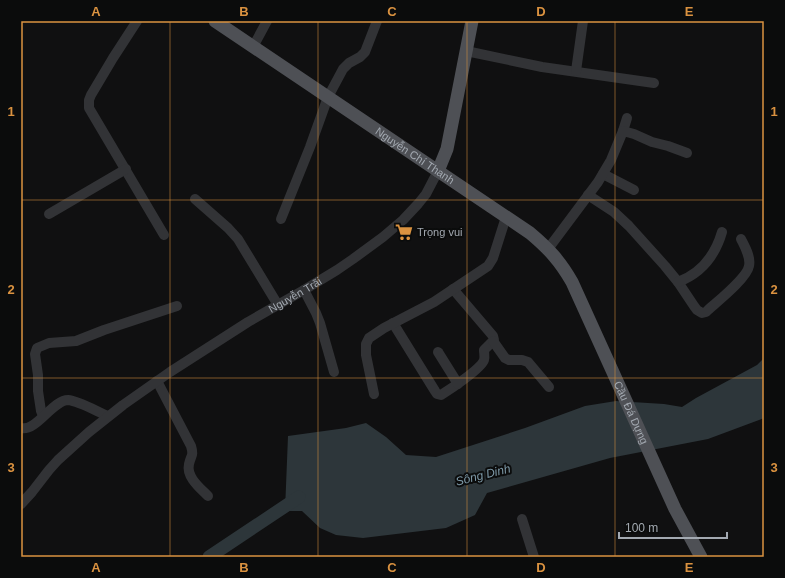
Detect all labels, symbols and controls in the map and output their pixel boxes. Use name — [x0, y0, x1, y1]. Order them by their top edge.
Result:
text: A — [91, 4, 101, 19]
text: B — [239, 4, 249, 19]
text: C — [387, 4, 397, 19]
text: D — [536, 4, 546, 19]
text: E — [685, 4, 694, 19]
text: 1 — [7, 104, 15, 119]
text: 1 — [770, 104, 778, 119]
street label: Nguyễn Chí Thanh — [373, 125, 457, 186]
supermarket icon: Trọng vui — [394, 222, 414, 242]
place label: Trọng vui — [417, 226, 462, 238]
street label: Nguyễn Trãi — [266, 275, 324, 315]
text: 2 — [7, 282, 15, 297]
text: 2 — [770, 282, 778, 297]
street label: Cầu Đá Dựng — [612, 379, 651, 446]
text: 3 — [7, 460, 15, 475]
text: 3 — [770, 460, 778, 475]
water label: Sông Dinh — [454, 461, 512, 489]
scale bar — [619, 514, 727, 540]
text: 100 m — [625, 521, 658, 535]
text: A — [91, 560, 101, 575]
text: B — [239, 560, 249, 575]
text: C — [387, 560, 397, 575]
text: D — [536, 560, 546, 575]
text: E — [685, 560, 694, 575]

